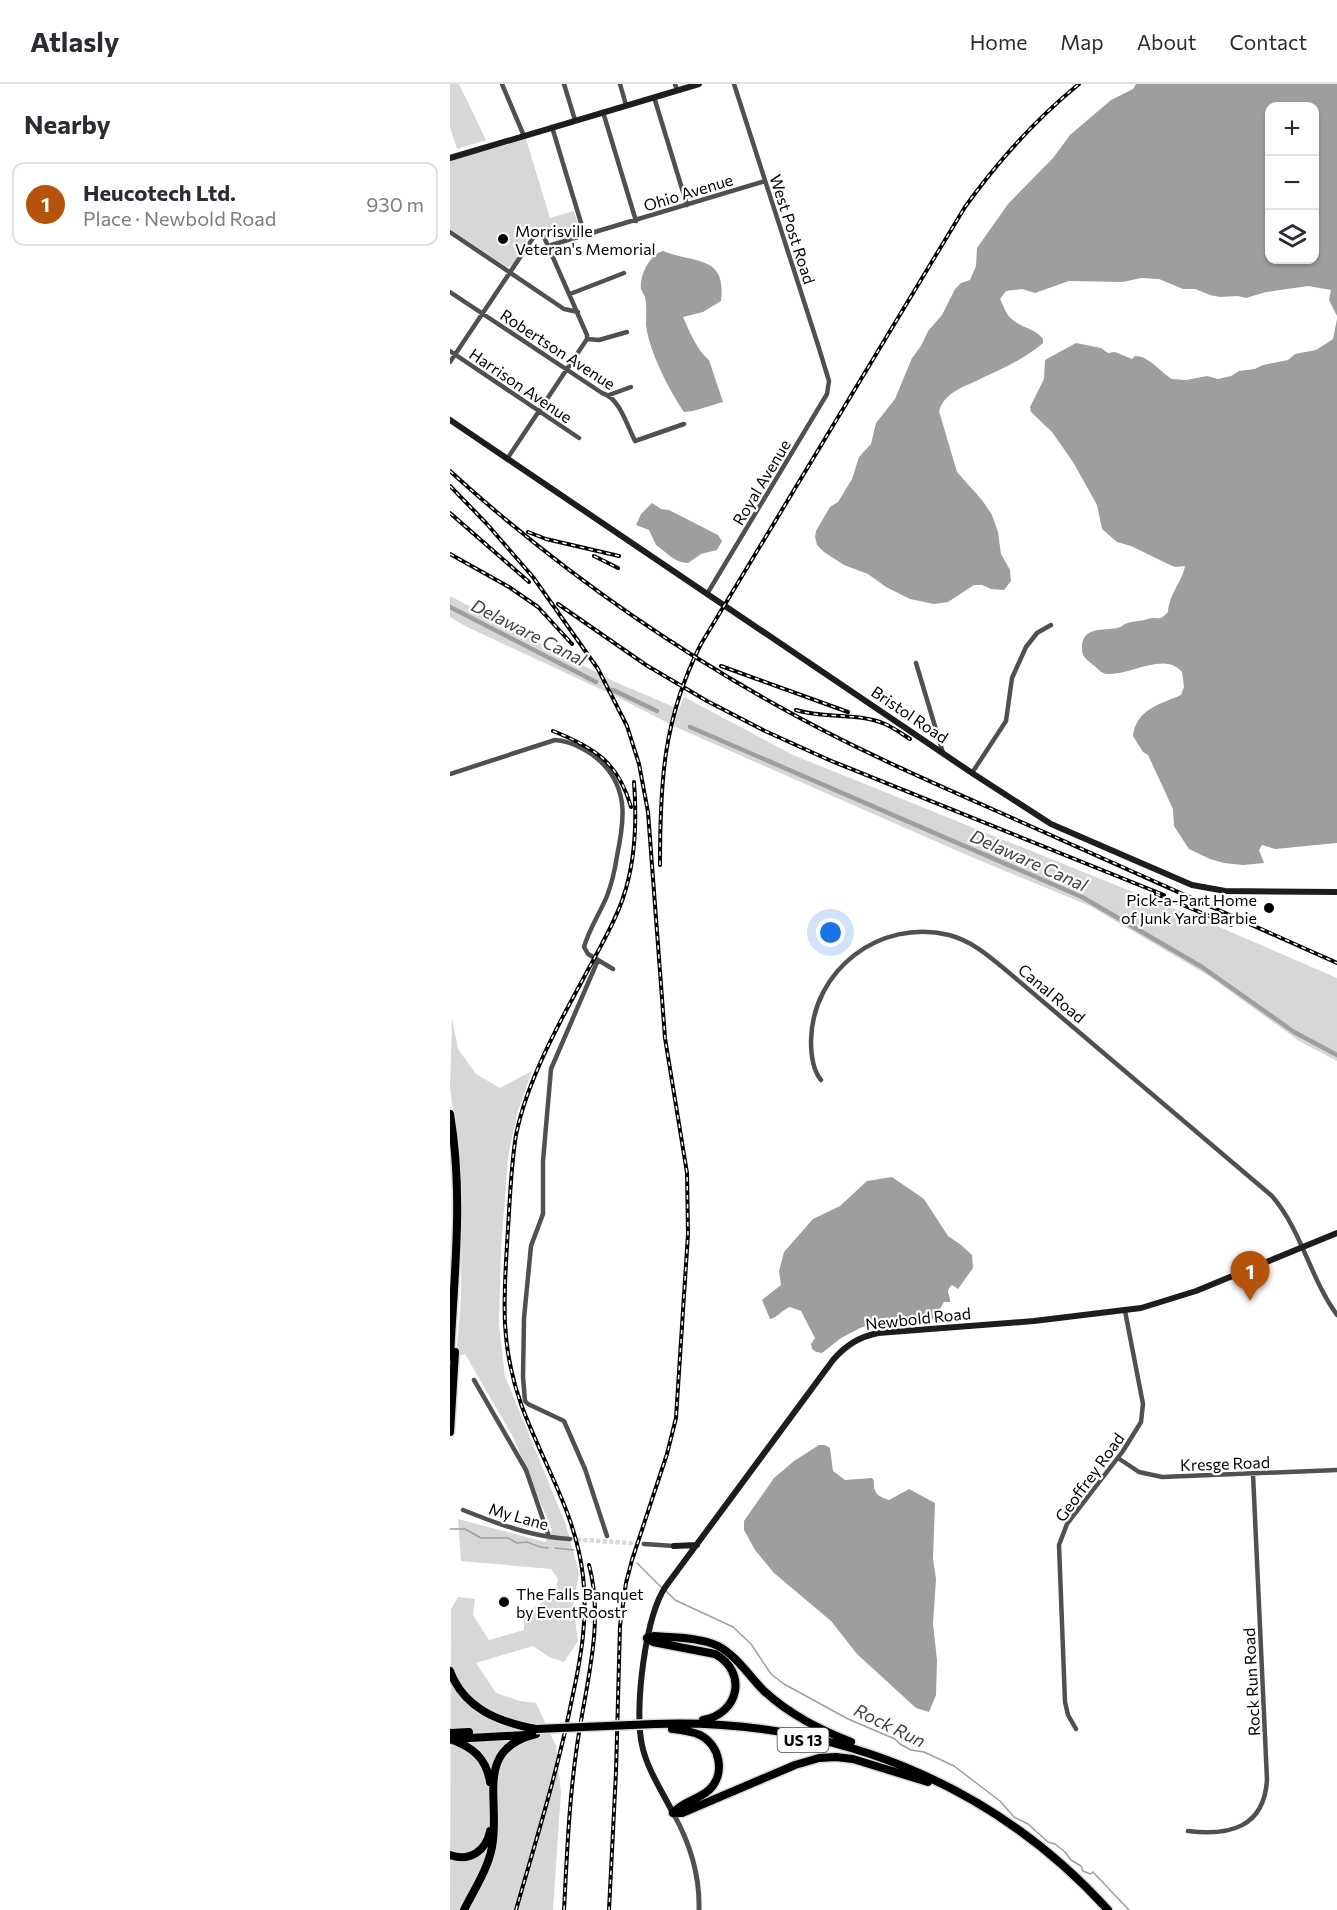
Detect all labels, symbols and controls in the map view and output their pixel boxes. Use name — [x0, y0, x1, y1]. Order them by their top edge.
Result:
text: Atlasly — [30, 24, 119, 58]
text: Home — [970, 29, 1027, 54]
text: Map — [1060, 29, 1104, 54]
text: About — [1137, 29, 1196, 54]
text: Contact — [1229, 29, 1307, 54]
map controls — [1265, 102, 1319, 264]
button: + — [1265, 102, 1319, 156]
text: Nearby — [24, 108, 111, 139]
button: − — [1265, 156, 1319, 210]
street label: Ohio Avenue — [641, 169, 735, 215]
street label: West Post Road — [766, 172, 820, 286]
text: Heucotech Ltd. — [83, 179, 236, 206]
text: 1 — [41, 192, 50, 216]
text: 930 m — [366, 192, 424, 216]
text: Place · Newbold Road — [83, 206, 276, 230]
button: layers — [1265, 210, 1319, 264]
place label: Morrisville Veteran's Memorial — [515, 221, 656, 258]
marker: Morrisville Veteran's Memorial — [496, 232, 510, 246]
street label: Robertson Avenue — [497, 305, 619, 393]
street label: Harrison Avenue — [466, 344, 576, 426]
street label: Royal Avenue — [728, 436, 794, 528]
water label: Delaware Canal — [468, 594, 590, 671]
street label: Bristol Road — [868, 681, 952, 747]
water label: Delaware Canal — [967, 824, 1091, 896]
place label: Pick-a-Part Home of Junk Yard Barbie — [1121, 890, 1257, 927]
marker: Pick-a-Part Home of Junk Yard Barbie — [1262, 901, 1276, 915]
your location — [816, 918, 845, 947]
street label: Canal Road — [1015, 960, 1089, 1026]
pin: 1 — [1230, 1252, 1270, 1301]
street label: Newbold Road — [864, 1303, 972, 1333]
street label: Geoffrey Road — [1050, 1429, 1128, 1525]
street label: Kresge Road — [1180, 1452, 1270, 1474]
street label: My Lane — [487, 1498, 551, 1534]
place label: The Falls Banquet by EventRoostr — [516, 1584, 644, 1621]
marker: The Falls Banquet by EventRoostr — [497, 1595, 511, 1609]
street label: Rock Run Road — [1239, 1627, 1263, 1737]
water label: Rock Run — [851, 1698, 929, 1752]
road number: US 13 — [778, 1728, 828, 1752]

